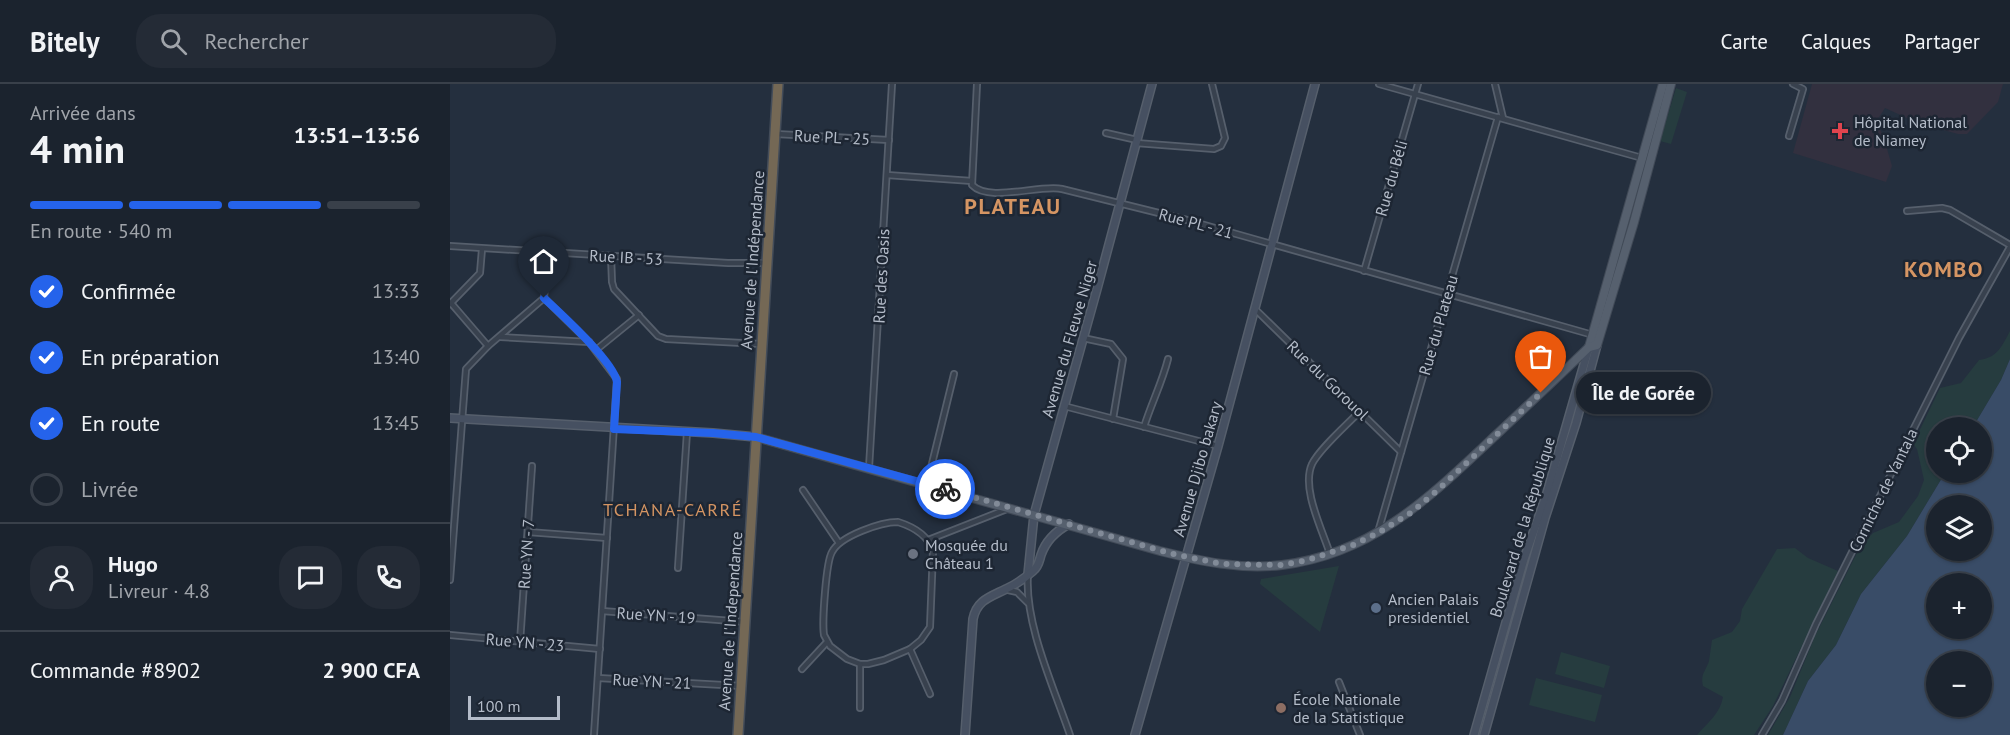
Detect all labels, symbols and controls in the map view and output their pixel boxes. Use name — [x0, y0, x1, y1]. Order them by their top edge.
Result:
search box — [136, 14, 556, 68]
text: Bitely — [30, 23, 100, 60]
icon: search — [157, 25, 190, 58]
text: Rechercher — [205, 27, 309, 55]
text: Carte — [1721, 28, 1768, 55]
text: Calques — [1801, 28, 1871, 55]
text: Partager — [1904, 28, 1980, 55]
text: Arrivée dans — [30, 100, 136, 126]
place label: Hôpital National de Niamey — [1854, 112, 1967, 150]
text: 13:51–13:56 — [294, 121, 420, 149]
marker: Hôpital National de Niamey — [1831, 122, 1849, 140]
text: 4 min — [30, 123, 125, 174]
street label: Rue PL - 25 — [793, 125, 871, 149]
street label: Rue du Béli — [1371, 138, 1411, 218]
street label: Avenue de l'Indépendance — [736, 170, 768, 350]
district label: PLATEAU — [964, 192, 1062, 220]
street label: Rue PL - 21 — [1157, 203, 1235, 243]
text: En route · 540 m — [30, 218, 172, 244]
street label: Rue des Oasis — [869, 228, 893, 324]
pin — [518, 236, 569, 298]
icon: home — [527, 245, 560, 278]
street label: Rue IB - 53 — [589, 245, 663, 269]
district label: KOMBO — [1904, 255, 1984, 283]
street label: Avenue du Fleuve Niger — [1037, 258, 1101, 420]
street label: Rue du Plateau — [1414, 273, 1462, 377]
icon: check — [30, 275, 63, 308]
text: Confirmée — [81, 277, 176, 305]
text: 13:33 — [372, 278, 420, 304]
pin — [1515, 331, 1566, 393]
street label: Rue du Gorouol — [1283, 336, 1373, 424]
icon: bag — [1524, 340, 1557, 373]
icon: check — [30, 341, 63, 374]
text: En préparation — [81, 343, 220, 371]
text: 13:40 — [372, 344, 420, 370]
callout: Île de Gorée — [1577, 372, 1712, 414]
text: Île de Gorée — [1592, 380, 1695, 406]
street label: Avenue Djibo bakary — [1168, 399, 1226, 539]
icon: check — [30, 407, 63, 440]
text: En route — [81, 409, 160, 437]
text: 13:45 — [372, 410, 420, 436]
map controls — [1926, 417, 1992, 717]
button: locate — [1926, 417, 1992, 483]
street label: Corniche de Yantala — [1844, 425, 1922, 555]
street label: Boulevard de la République — [1485, 434, 1559, 620]
courier — [915, 459, 975, 519]
icon: bike — [929, 473, 962, 506]
text: Livrée — [81, 475, 138, 503]
button: layers — [1926, 495, 1992, 561]
district label: TCHANA-CARRÉ — [603, 498, 743, 521]
street label: Rue YN - 7 — [514, 518, 538, 590]
street label: Avenue de l'Independance — [714, 531, 746, 711]
place label: Mosquée du Château 1 — [925, 535, 1008, 573]
button: person — [30, 546, 93, 609]
button: chat — [279, 546, 342, 609]
button: phone — [357, 546, 420, 609]
marker: Mosquée du Château 1 — [906, 547, 920, 561]
text: Hugo — [108, 550, 158, 578]
button: + — [1926, 573, 1992, 639]
text: Livreur · 4.8 — [108, 578, 210, 604]
place label: Ancien Palais presidentiel — [1388, 589, 1479, 627]
marker: Ancien Palais presidentiel — [1369, 601, 1383, 615]
street label: Rue YN - 19 — [616, 602, 696, 628]
street label: Rue YN - 23 — [485, 629, 565, 655]
button: − — [1926, 651, 1992, 717]
text: Commande #8902 — [30, 656, 201, 684]
text: 2 900 CFA — [322, 656, 420, 684]
street label: Rue YN - 21 — [612, 669, 692, 693]
place label: École Nationale de la Statistique — [1293, 689, 1404, 727]
scale bar — [468, 693, 560, 720]
text: 100 m — [477, 696, 520, 716]
marker: École Nationale de la Statistique — [1274, 701, 1288, 715]

